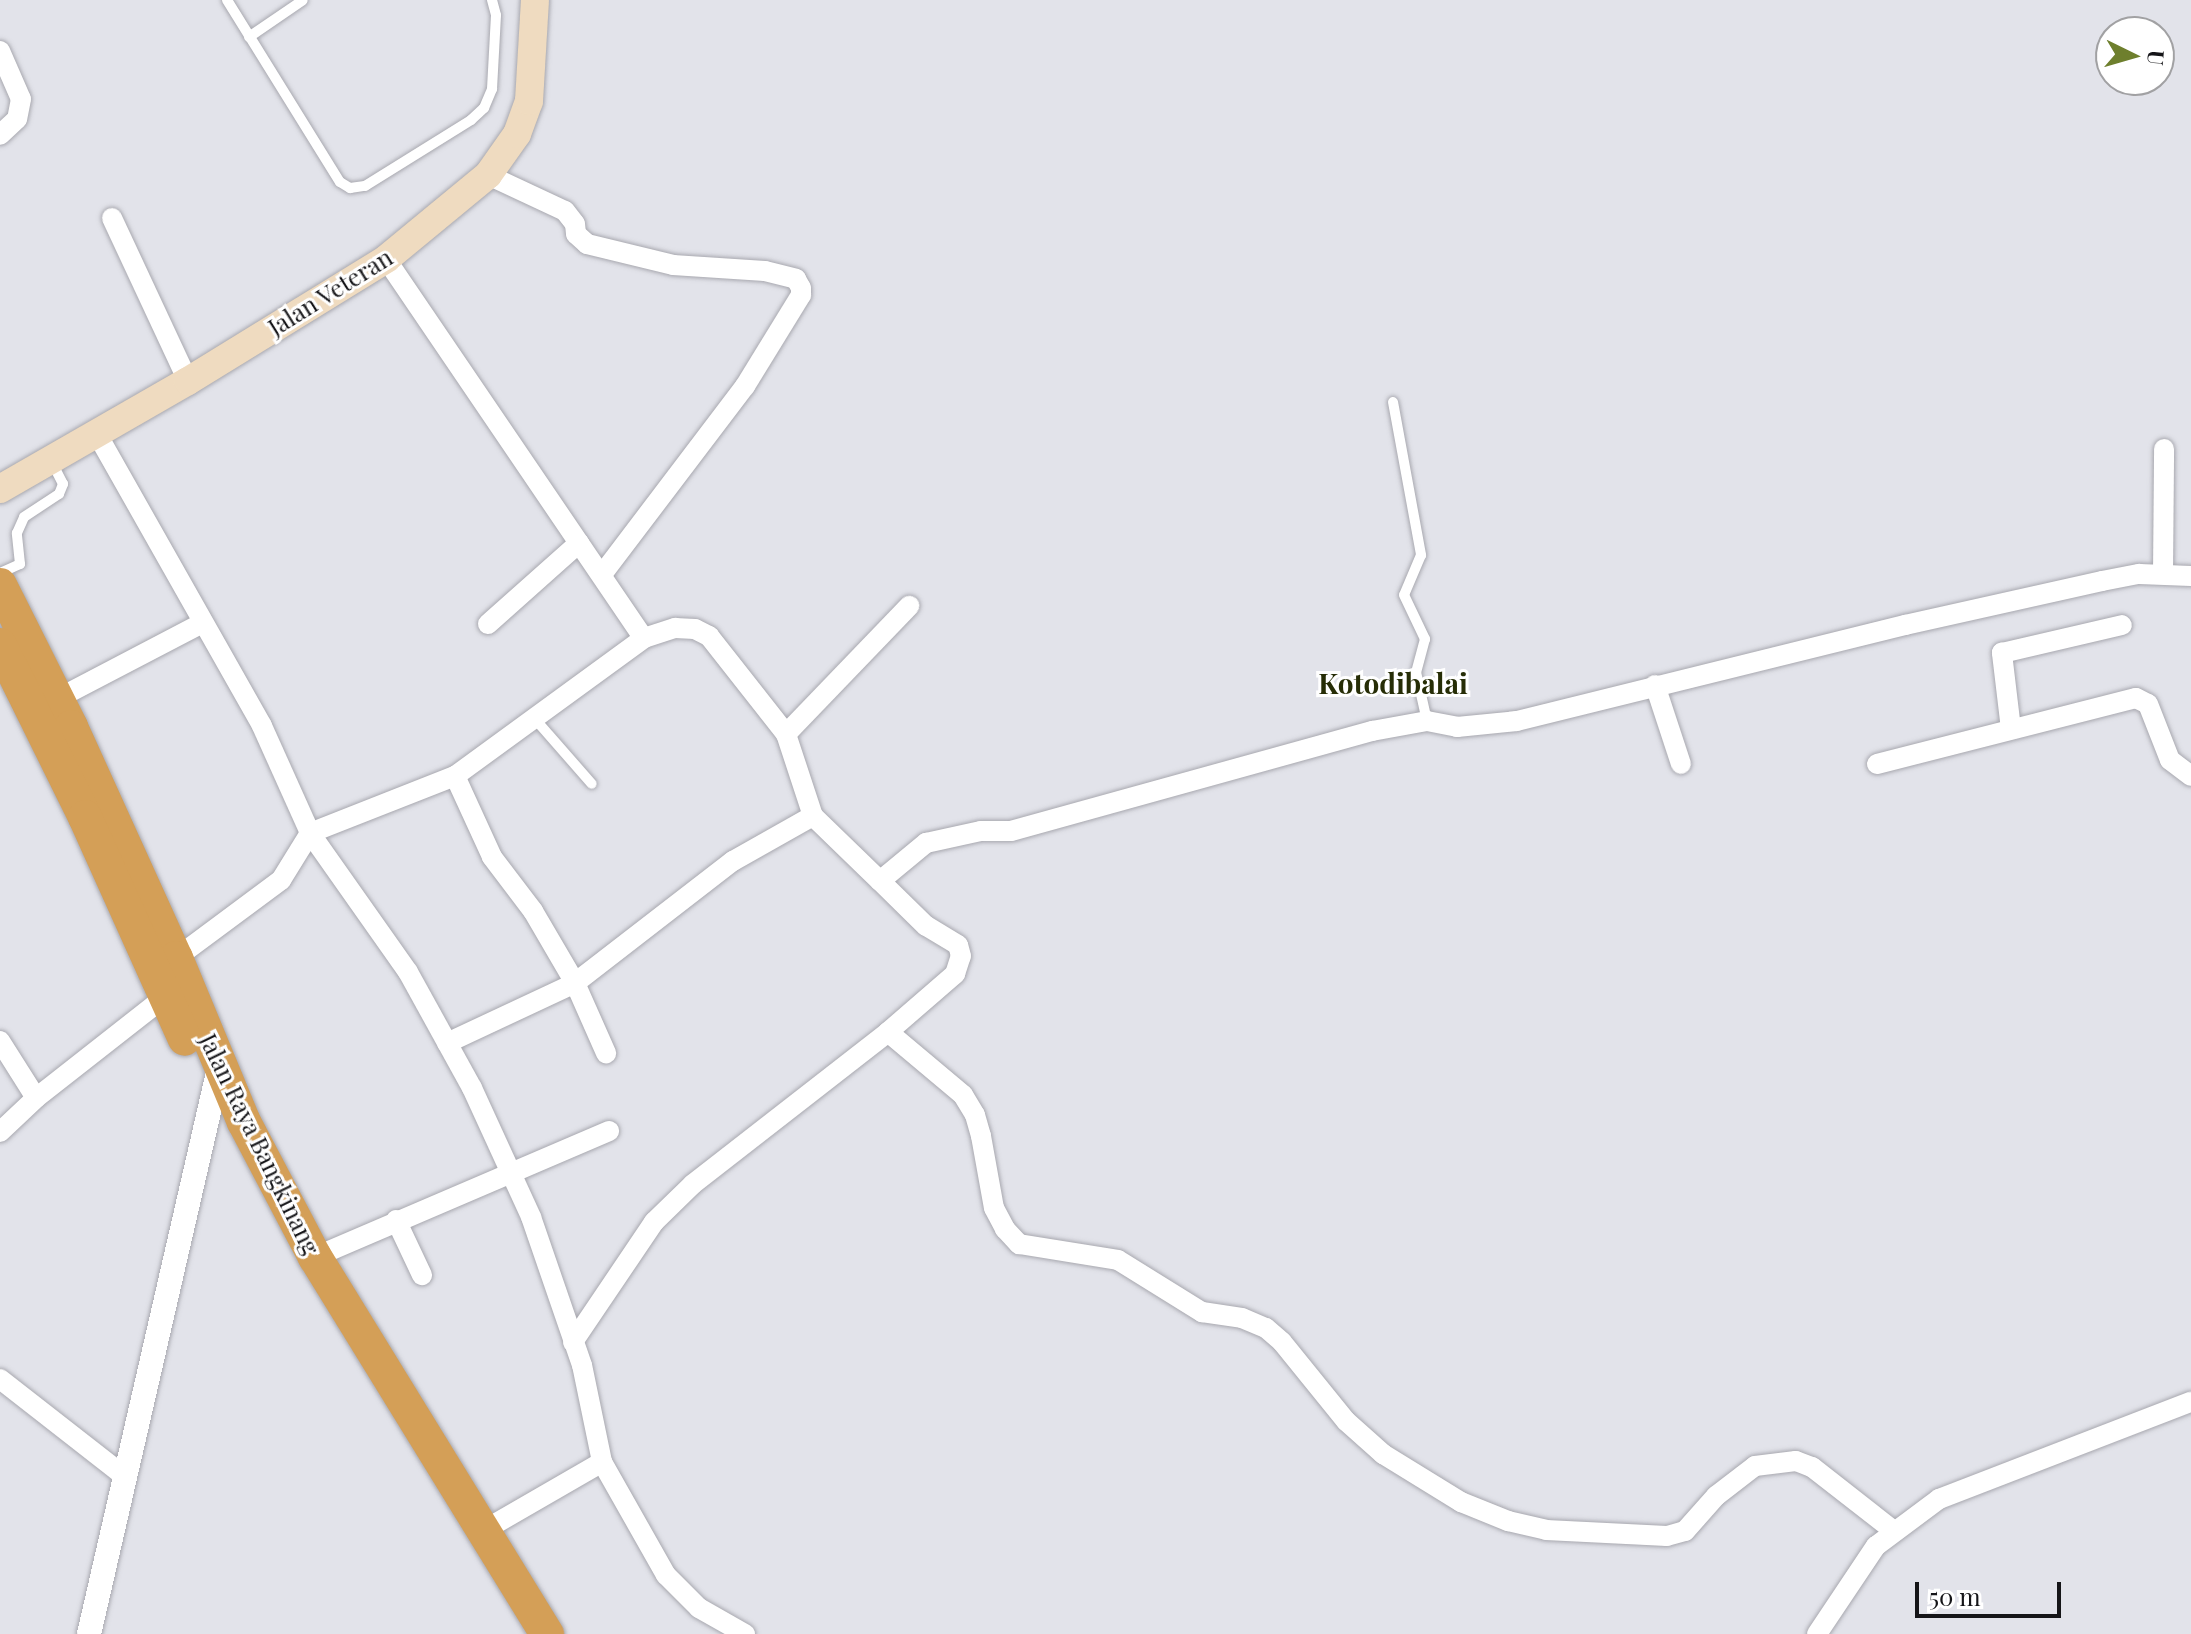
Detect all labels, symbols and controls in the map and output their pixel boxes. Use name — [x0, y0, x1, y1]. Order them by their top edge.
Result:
north arrow — [2095, 16, 2175, 96]
text: U — [2141, 49, 2173, 67]
street label: Jalan Veteran — [262, 242, 398, 342]
district label: Kotodibalai — [1318, 666, 1468, 700]
street label: Jalan Raya Bangkinang — [194, 1029, 326, 1259]
scale bar — [1919, 1566, 2065, 1616]
text: 50 m — [1929, 1580, 1981, 1612]

